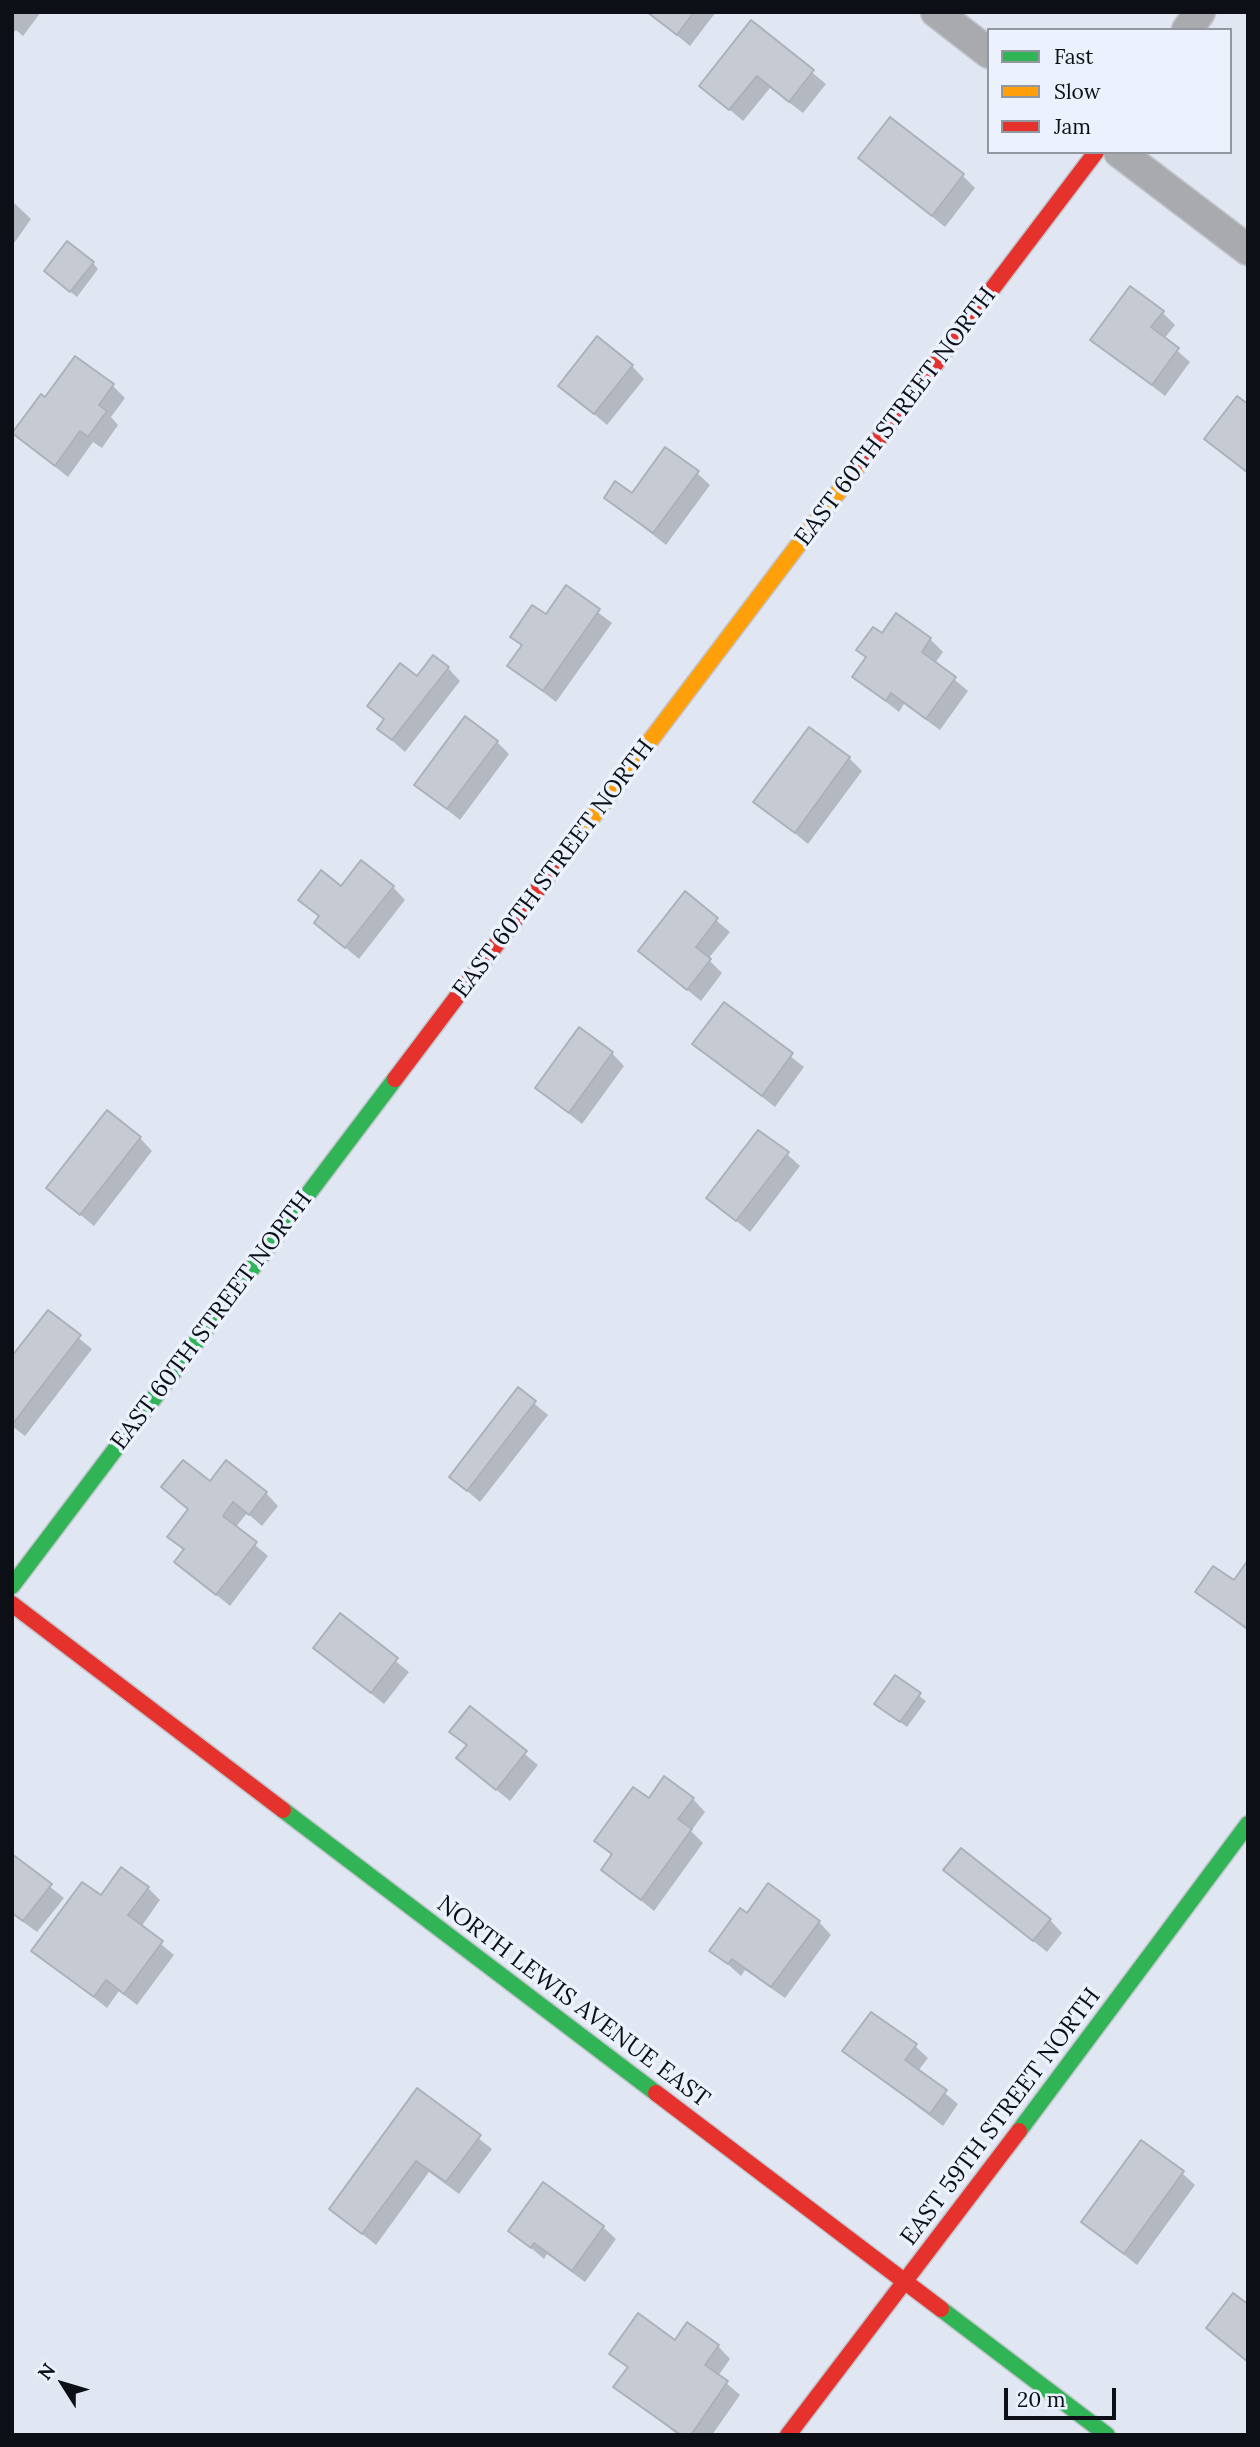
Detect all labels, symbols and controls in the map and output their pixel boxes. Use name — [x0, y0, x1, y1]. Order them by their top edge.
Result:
legend — [987, 28, 1232, 154]
text: Fast — [1054, 43, 1093, 70]
text: Slow — [1054, 78, 1101, 105]
text: Jam — [1054, 113, 1091, 140]
street label: EAST 60TH STREET NORTH — [789, 282, 1003, 552]
street label: EAST 60TH STREET NORTH — [447, 734, 661, 1004]
street label: EAST 60TH STREET NORTH — [105, 1186, 319, 1456]
street label: NORTH LEWIS AVENUE EAST — [431, 1890, 715, 2114]
street label: EAST 59TH STREET NORTH — [895, 1983, 1107, 2251]
north arrow — [28, 2349, 98, 2419]
text: N — [32, 2358, 60, 2384]
scale bar — [1008, 2374, 1120, 2418]
text: 20 m — [1017, 2386, 1066, 2413]

